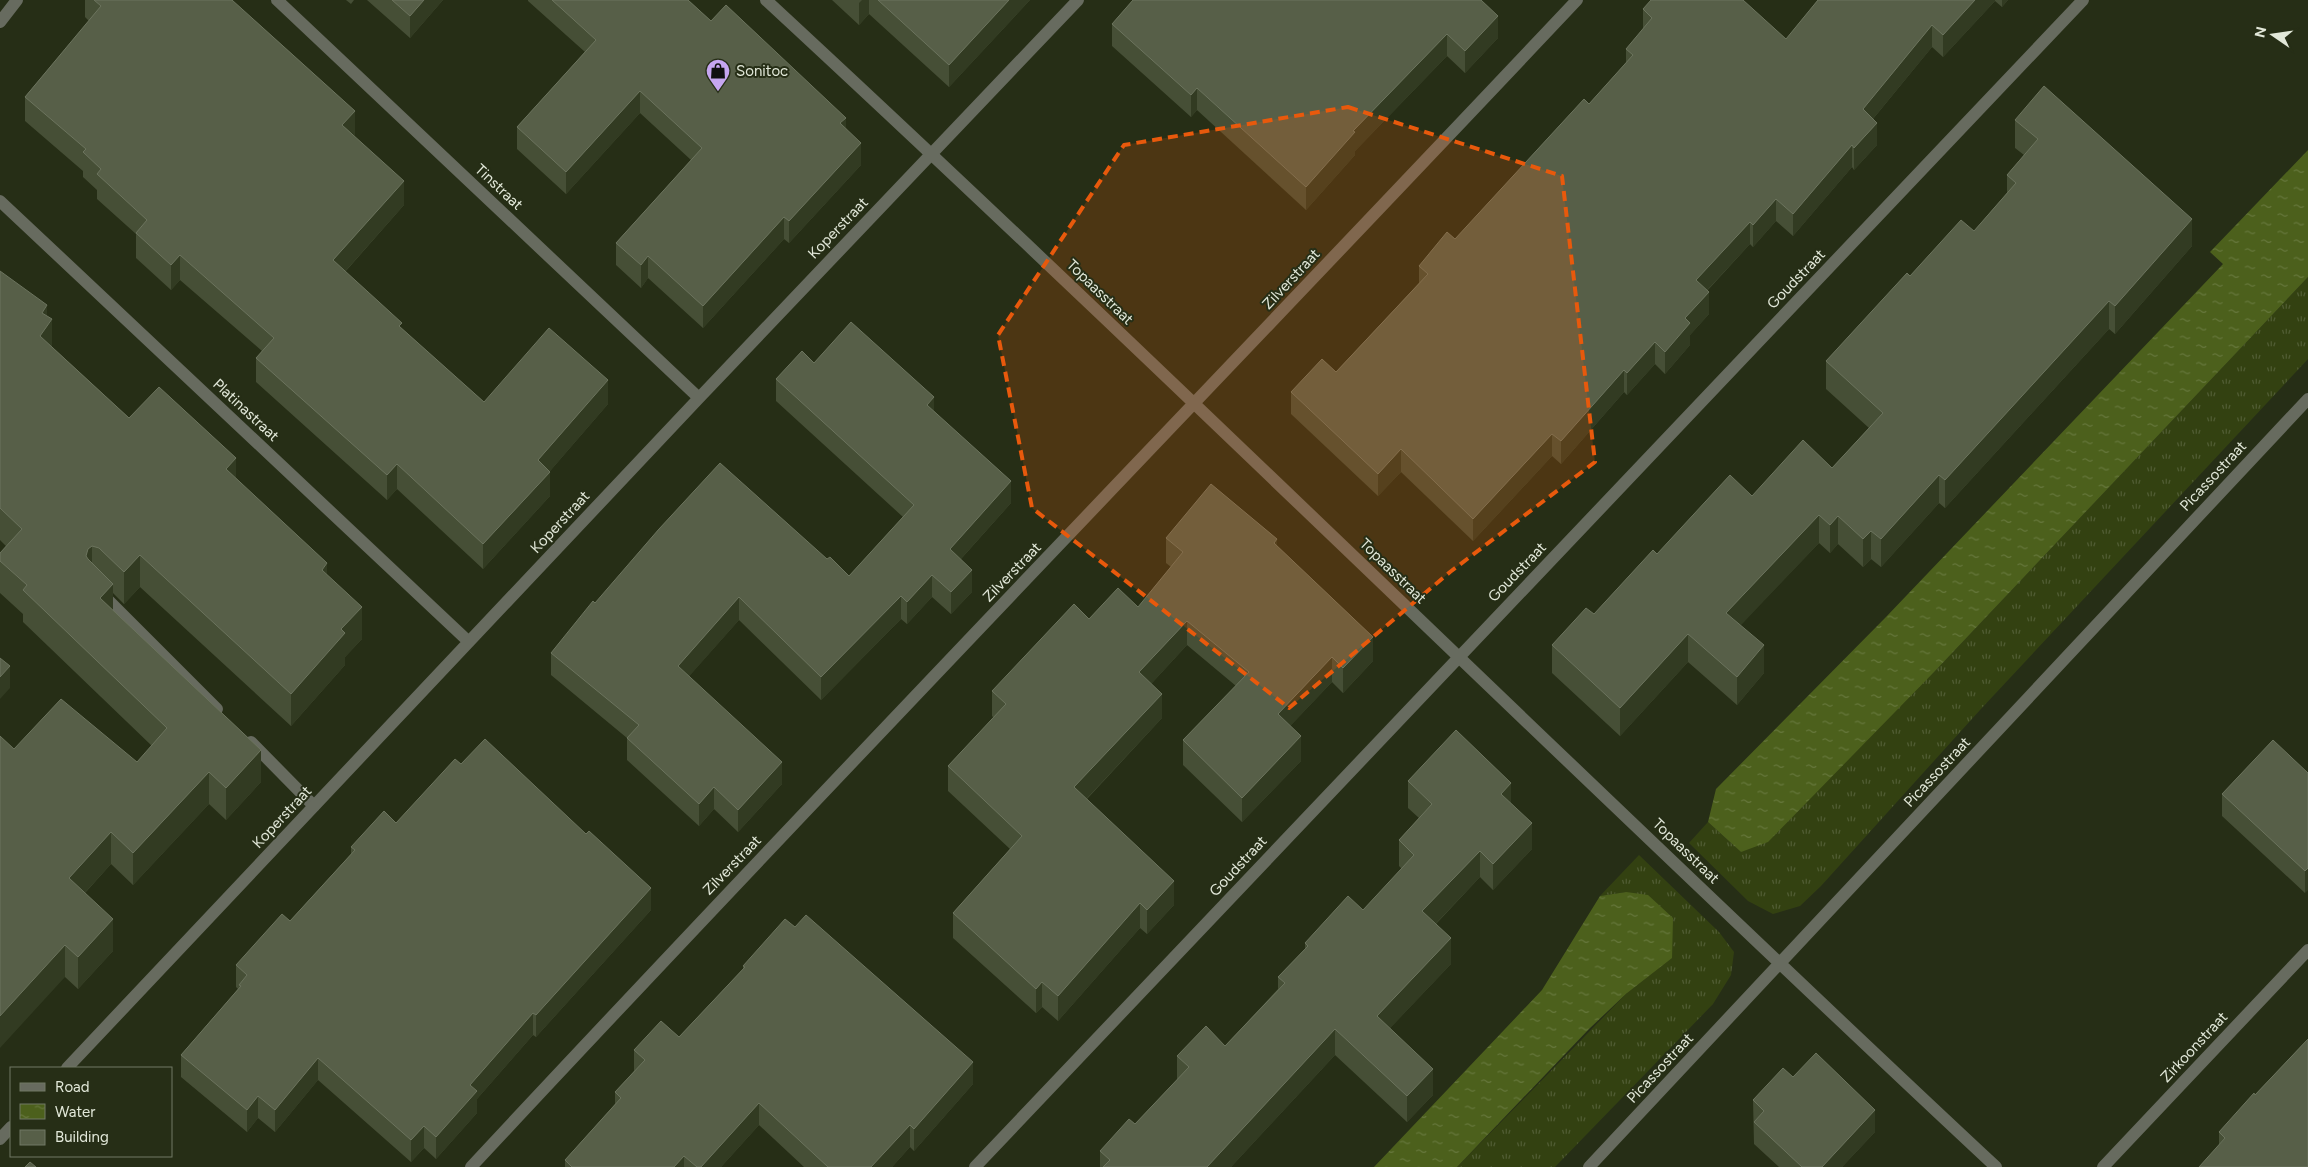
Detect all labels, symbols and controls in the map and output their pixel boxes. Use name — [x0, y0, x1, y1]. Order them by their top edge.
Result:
north arrow — [2248, 10, 2298, 60]
text: N — [2251, 25, 2270, 39]
shop icon: Sonitoc — [705, 58, 731, 92]
place label: Sonitoc — [736, 62, 788, 80]
street label: Tinstraat — [471, 160, 527, 214]
street label: Koperstraat — [804, 193, 872, 263]
street label: Zilverstraat — [1259, 245, 1324, 313]
street label: Goudstraat — [1763, 245, 1829, 313]
street label: Topaasstraat — [1063, 256, 1137, 329]
street label: Platinastraat — [209, 375, 283, 445]
street label: Picassostraat — [2176, 437, 2250, 515]
street label: Koperstraat — [527, 487, 594, 557]
street label: Topaasstraat — [1356, 535, 1430, 608]
street label: Zilverstraat — [979, 538, 1045, 606]
street label: Goudstraat — [1484, 538, 1550, 606]
street label: Picassostraat — [1900, 733, 1974, 811]
street label: Koperstraat — [249, 782, 316, 852]
street label: Topaasstraat — [1649, 815, 1723, 888]
street label: Zilverstraat — [699, 831, 765, 899]
street label: Goudstraat — [1206, 832, 1271, 900]
street label: Zirkoonstraat — [2157, 1008, 2231, 1086]
street label: Picassostraat — [1623, 1029, 1697, 1107]
legend — [10, 1067, 172, 1157]
text: Road — [55, 1078, 90, 1096]
text: Water — [55, 1103, 95, 1121]
text: Building — [55, 1128, 109, 1146]

